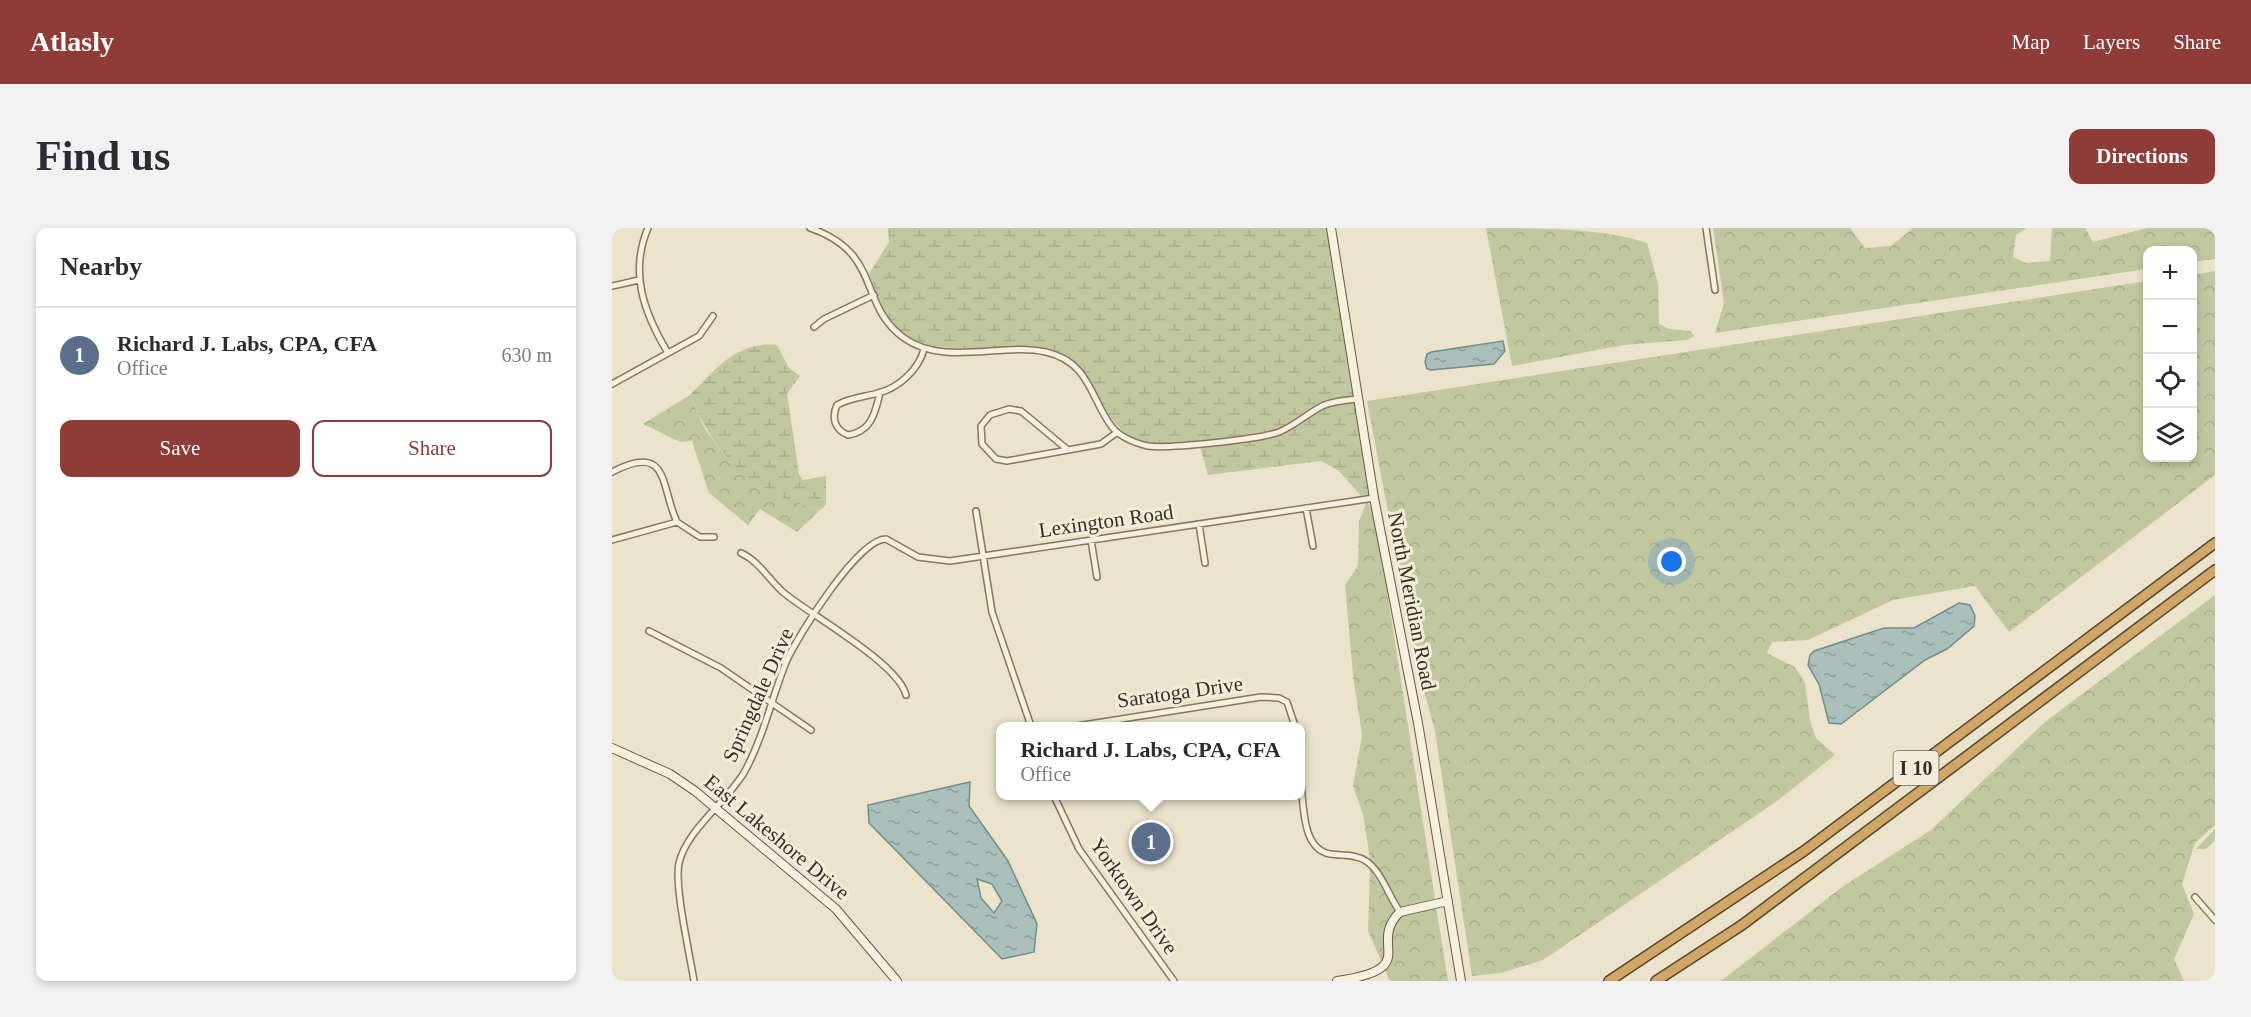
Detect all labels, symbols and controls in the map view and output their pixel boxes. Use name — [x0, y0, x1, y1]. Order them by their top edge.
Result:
text: Atlasly — [30, 26, 114, 57]
text: Map — [2012, 30, 2050, 54]
text: Layers — [2083, 30, 2140, 54]
text: Share — [2173, 30, 2221, 54]
button: Directions — [2069, 129, 2215, 184]
text: Find us — [36, 133, 170, 179]
map controls — [2143, 246, 2197, 462]
button: + — [2143, 246, 2197, 300]
text: Nearby — [60, 252, 142, 281]
button: − — [2143, 300, 2197, 354]
text: Richard J. Labs, CPA, CFA — [117, 331, 377, 356]
text: 1 — [75, 344, 85, 366]
text: 630 m — [501, 344, 552, 366]
button: locate — [2143, 354, 2197, 408]
text: Office — [117, 357, 168, 379]
button: layers — [2143, 408, 2197, 462]
button: Save — [60, 420, 300, 477]
button: Share — [312, 420, 552, 477]
street label: Lexington Road — [1037, 500, 1175, 542]
street label: North Meridian Road — [1383, 510, 1441, 693]
your location — [1657, 547, 1686, 576]
street label: Springdale Drive — [718, 624, 798, 766]
street label: Saratoga Drive — [1116, 671, 1244, 713]
popup — [996, 722, 1305, 800]
text: Richard J. Labs, CPA, CFA — [1020, 737, 1281, 762]
road number: I 10 — [1894, 751, 1938, 785]
text: Office — [1020, 763, 1071, 785]
street label: East Lakeshore Drive — [700, 769, 854, 905]
pin: 1 — [1132, 820, 1170, 864]
street label: Yorktown Drive — [1085, 833, 1183, 959]

